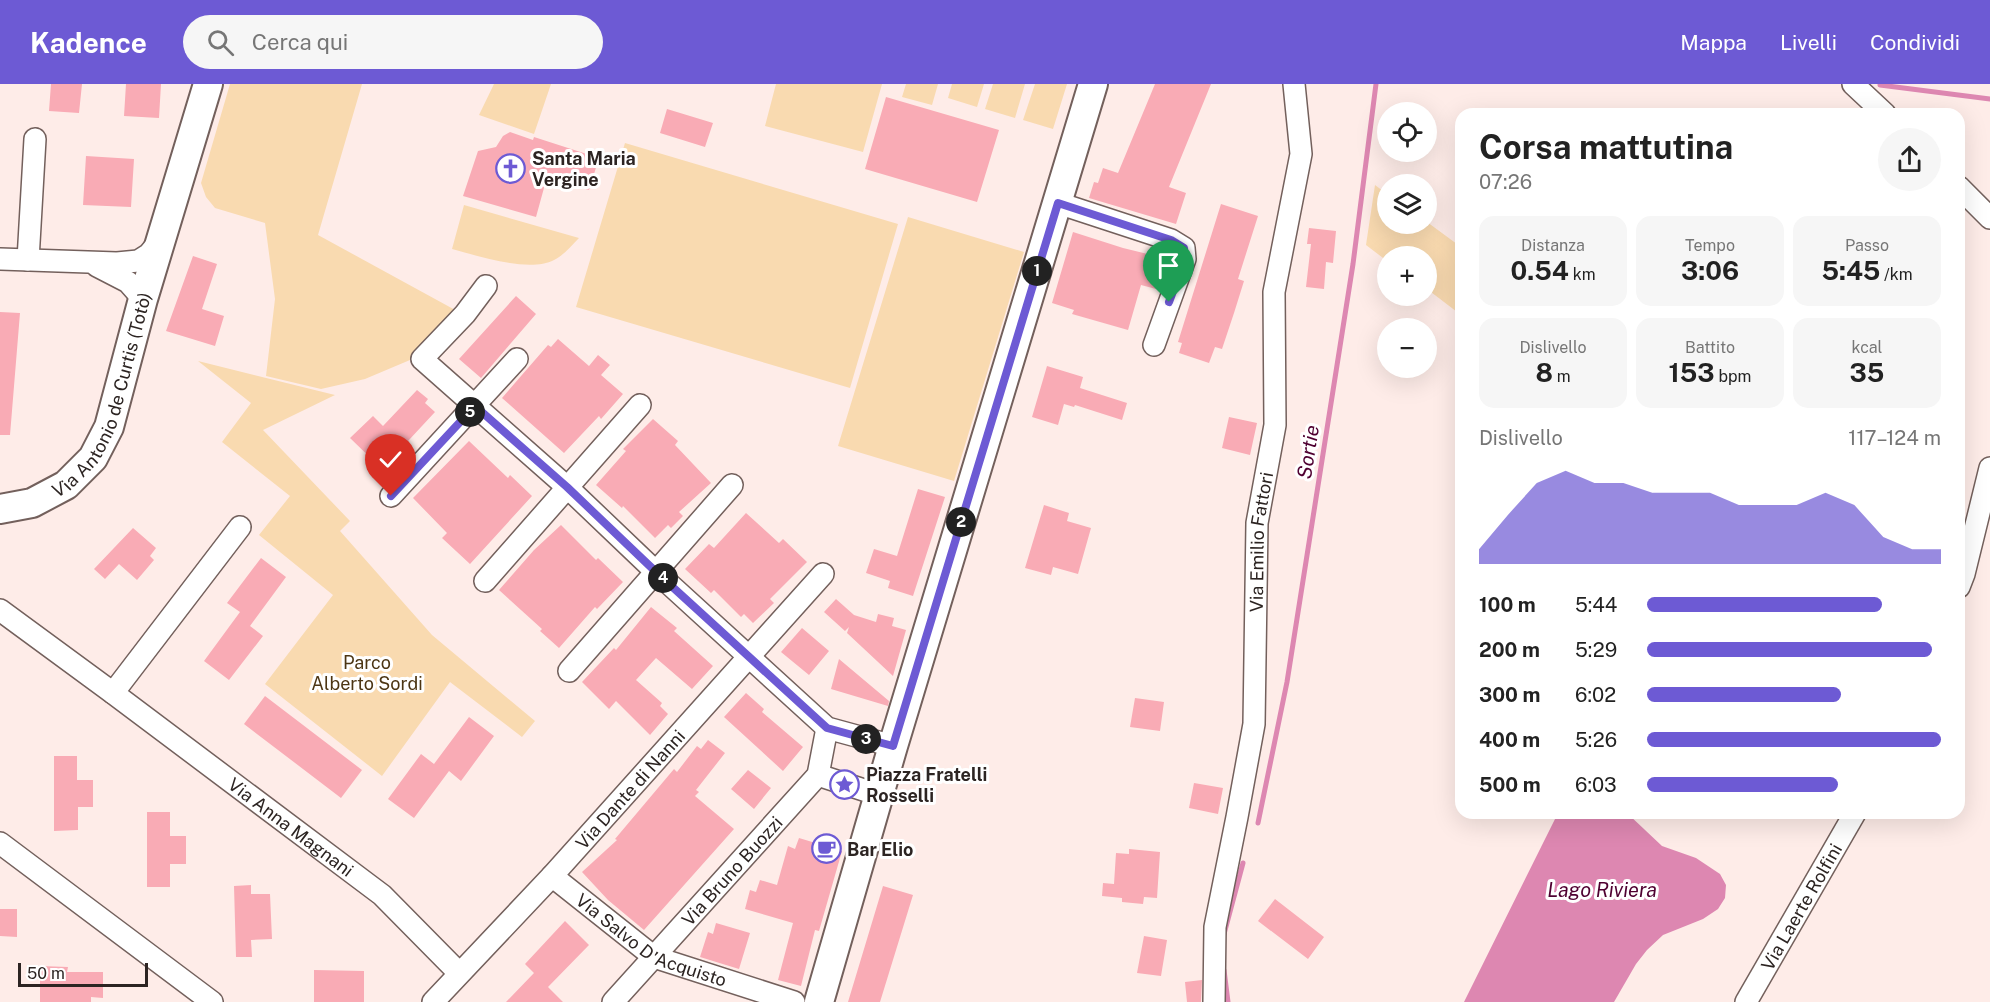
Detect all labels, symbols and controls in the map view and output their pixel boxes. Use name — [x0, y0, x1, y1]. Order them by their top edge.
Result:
search box — [183, 15, 603, 69]
text: Kadence — [30, 26, 147, 59]
icon: search — [204, 26, 237, 59]
text: Cerca qui — [252, 29, 348, 55]
text: Mappa — [1680, 30, 1747, 55]
text: Livelli — [1780, 30, 1837, 55]
text: Condividi — [1870, 30, 1960, 55]
map controls — [1377, 102, 1437, 378]
button: locate — [1377, 102, 1437, 162]
text: Corsa mattutina — [1479, 128, 1733, 166]
button: share — [1878, 128, 1941, 191]
place label: Santa Maria Vergine — [532, 148, 636, 190]
church icon: Santa Maria Vergine — [495, 152, 527, 184]
text: 07:26 — [1479, 170, 1532, 194]
button: layers — [1377, 174, 1437, 234]
text: Distanza — [1521, 236, 1585, 255]
text: Tempo — [1685, 236, 1735, 255]
text: Passo — [1845, 236, 1889, 255]
pin — [1143, 240, 1194, 302]
button: + — [1377, 246, 1437, 306]
icon: arrive — [1152, 249, 1185, 282]
text: 0.54 — [1510, 255, 1569, 286]
text: 3:06 — [1681, 255, 1739, 286]
text: 5:45 — [1821, 255, 1880, 286]
pin: 1 — [1022, 256, 1052, 286]
text: 1 — [1034, 261, 1040, 280]
text: km — [1569, 265, 1596, 284]
text: /km — [1880, 265, 1913, 284]
street label: Via Antonio de Curtis (Totò) — [48, 289, 155, 501]
button: − — [1377, 318, 1437, 378]
text: Dislivello — [1520, 338, 1586, 357]
text: Battito — [1685, 338, 1735, 357]
text: kcal — [1852, 338, 1882, 357]
text: 8 — [1535, 357, 1553, 388]
text: 153 — [1669, 357, 1715, 388]
text: 35 — [1850, 357, 1884, 388]
text: m — [1553, 367, 1571, 386]
text: bpm — [1715, 367, 1751, 386]
pin: 5 — [455, 397, 485, 427]
text: 5 — [465, 402, 475, 421]
water label: Sortie — [1292, 423, 1324, 481]
text: Dislivello — [1479, 426, 1563, 450]
text: 117–124 m — [1848, 426, 1941, 450]
pin — [365, 434, 416, 496]
icon: check — [374, 443, 407, 476]
street label: Via Emilio Fattori — [1245, 470, 1277, 612]
pin: 2 — [946, 507, 976, 537]
text: 2 — [956, 512, 966, 531]
pin: 4 — [648, 563, 678, 593]
text: 4 — [658, 568, 668, 587]
text: 100 m — [1479, 593, 1536, 617]
text: 5:44 — [1575, 593, 1617, 617]
text: 200 m — [1479, 638, 1540, 662]
text: 5:29 — [1575, 638, 1617, 662]
park label: Parco Alberto Sordi — [311, 652, 423, 694]
text: 300 m — [1479, 683, 1540, 707]
text: 6:02 — [1575, 683, 1616, 707]
pin: 3 — [851, 724, 881, 754]
street label: Via Dante di Nanni — [571, 725, 689, 853]
text: 400 m — [1479, 728, 1540, 752]
text: 5:26 — [1575, 728, 1617, 752]
text: 3 — [861, 729, 871, 748]
place label: Piazza Fratelli Rosselli — [866, 764, 987, 806]
place icon: Piazza Fratelli Rosselli — [829, 768, 861, 800]
street label: Via Anna Magnani — [224, 773, 358, 881]
text: 500 m — [1479, 773, 1541, 797]
text: 6:03 — [1575, 773, 1617, 797]
street label: Via Bruno Buozzi — [677, 812, 786, 930]
cafe icon: Bar Elio — [810, 833, 842, 865]
place label: Bar Elio — [847, 839, 913, 860]
street label: Via Laerte Rolfini — [1756, 840, 1846, 974]
water label: Lago Riviera — [1547, 878, 1657, 902]
street label: Via Salvo D'Acquisto — [572, 889, 729, 990]
scale bar — [18, 960, 148, 988]
text: 50 m — [27, 964, 65, 983]

